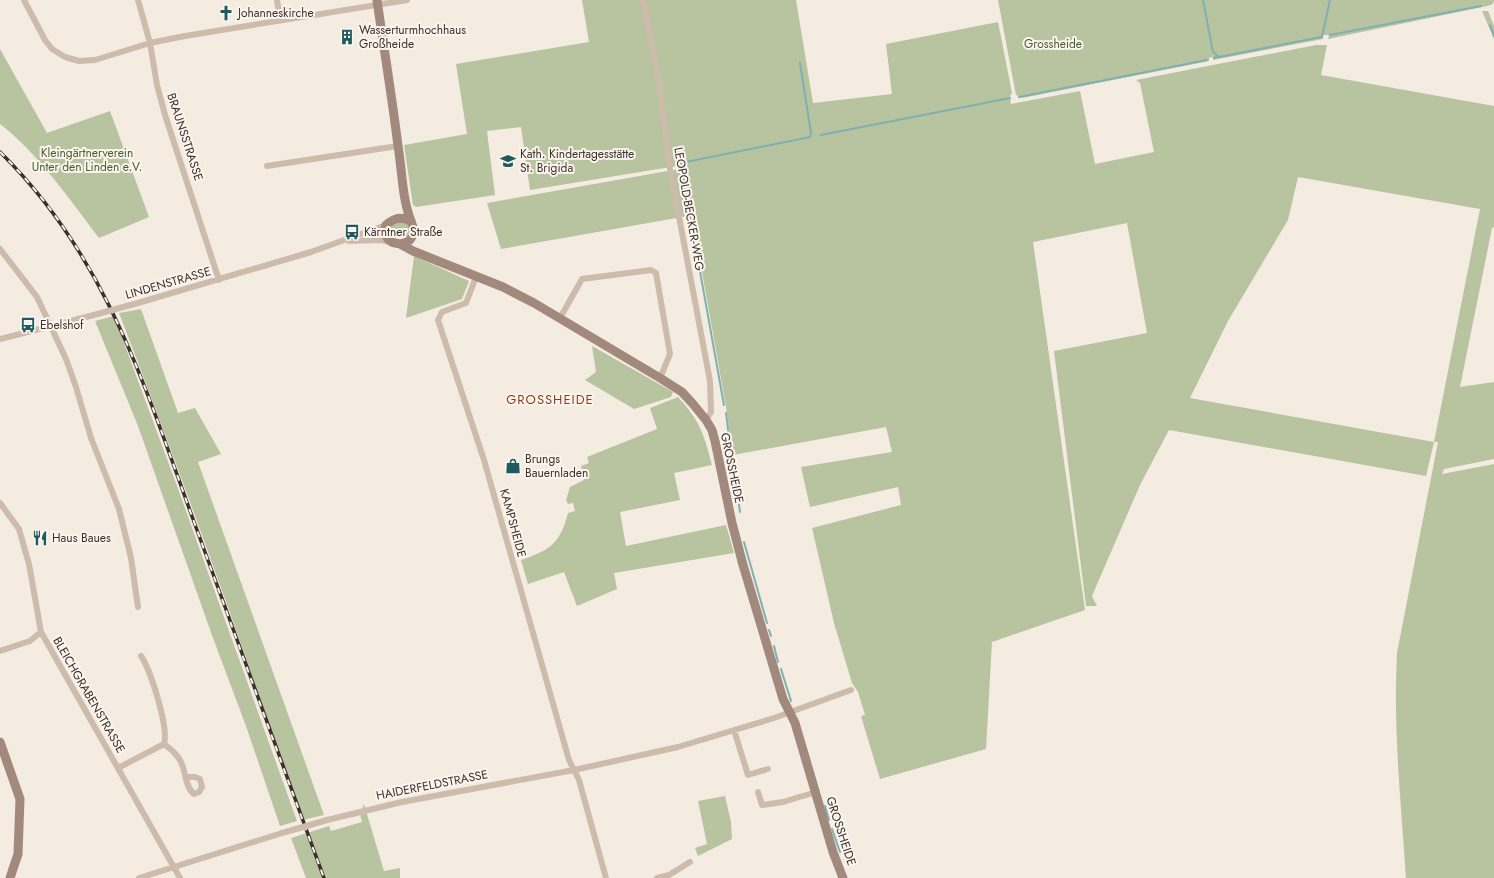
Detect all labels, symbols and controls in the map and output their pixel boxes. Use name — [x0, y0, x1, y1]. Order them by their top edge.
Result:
church icon: Johanneskirche — [217, 4, 235, 22]
place label: Johanneskirche — [236, 4, 314, 22]
place label: Wasserturmhochhaus Großheide — [359, 21, 466, 53]
building icon: Wasserturmhochhaus Großheide — [338, 28, 356, 46]
park label: Grossheide — [1024, 35, 1082, 53]
street label: BRAUNSSTRASSE — [162, 91, 208, 183]
park label: Kleingärtnerverein Unter den Linden e.V. — [32, 144, 142, 176]
place label: Kath. Kindertagesstätte St. Brigida — [520, 145, 634, 177]
street label: LEOPOLD-BECKER-WEG — [669, 146, 709, 272]
school or university icon: Kath. Kindertagesstätte St. Brigida — [499, 152, 517, 170]
bus stop icon: Kärntner Straße — [343, 223, 361, 241]
place label: Kärntner Straße — [364, 223, 442, 241]
street label: LINDENSTRASSE — [123, 262, 213, 304]
bus stop icon: Ebelshof — [19, 316, 37, 334]
place label: Ebelshof — [40, 316, 84, 334]
district label: GROSSHEIDE — [506, 390, 594, 409]
street label: GROSSHEIDE — [716, 431, 748, 505]
place label: Brungs Bauernladen — [525, 450, 588, 482]
shop icon: Brungs Bauernladen — [504, 457, 522, 475]
street label: KAMPSHEIDE — [495, 487, 531, 559]
restaurant icon: Haus Baues — [31, 529, 49, 547]
place label: Haus Baues — [52, 529, 111, 547]
street label: BLEICHGRABENSTRASSE — [48, 634, 130, 756]
street label: HAIDERFELDSTRASSE — [375, 765, 489, 805]
street label: GROSSHEIDE — [821, 794, 861, 868]

